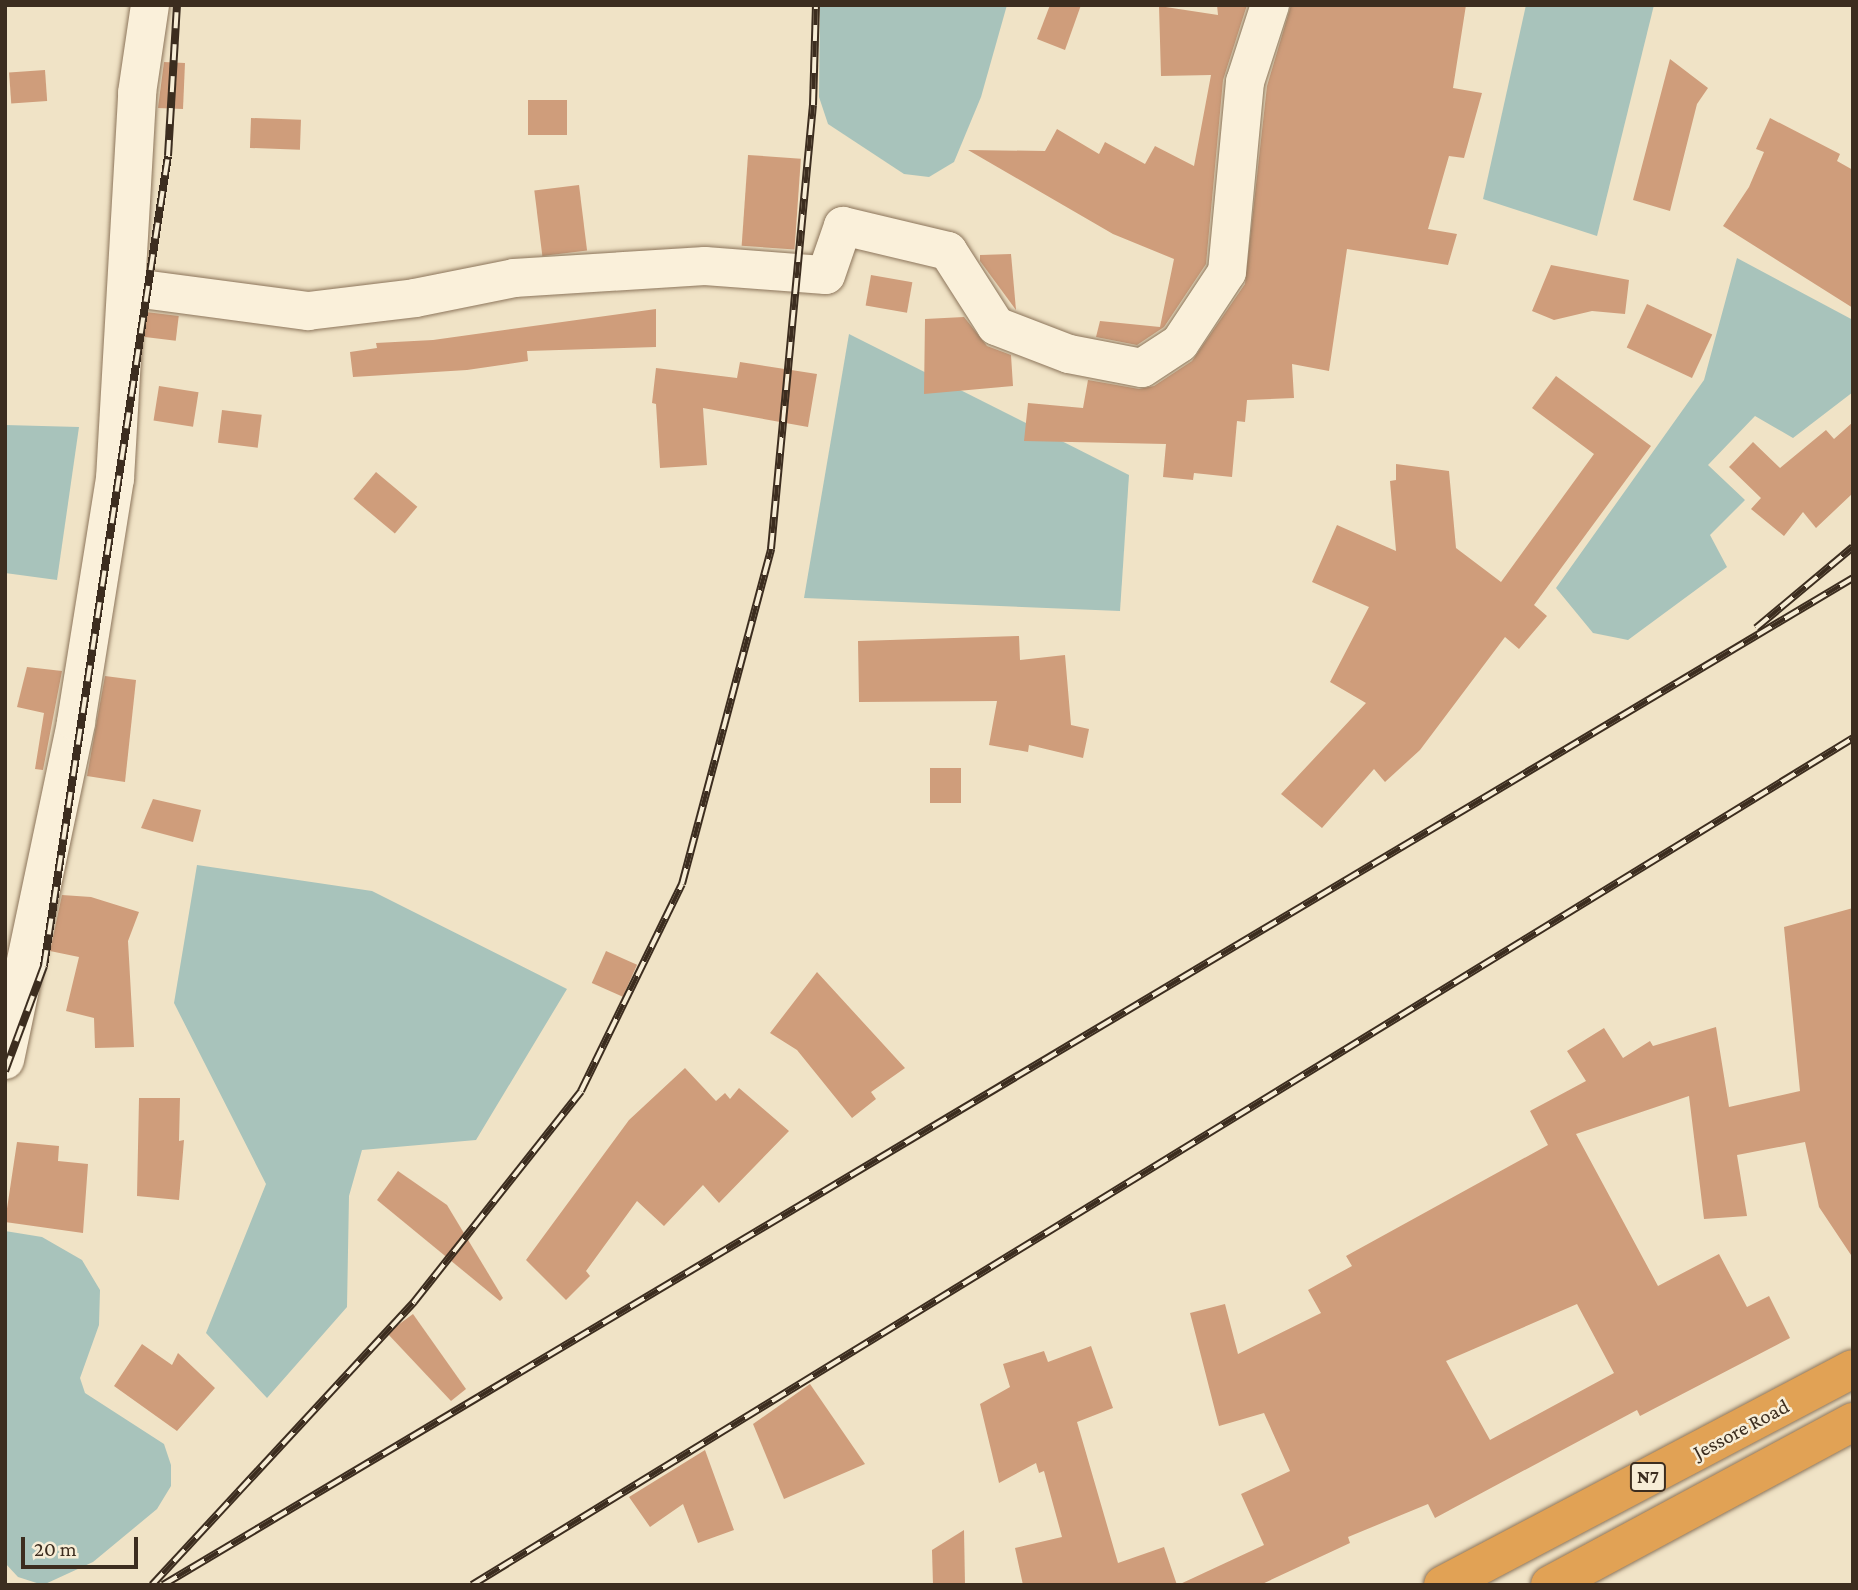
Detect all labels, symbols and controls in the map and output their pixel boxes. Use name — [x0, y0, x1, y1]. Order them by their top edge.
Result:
street label: Jessore Road — [1689, 1393, 1793, 1465]
road number: N7 — [1629, 1462, 1667, 1492]
scale bar — [24, 1524, 142, 1568]
text: 20 m — [34, 1537, 77, 1561]

